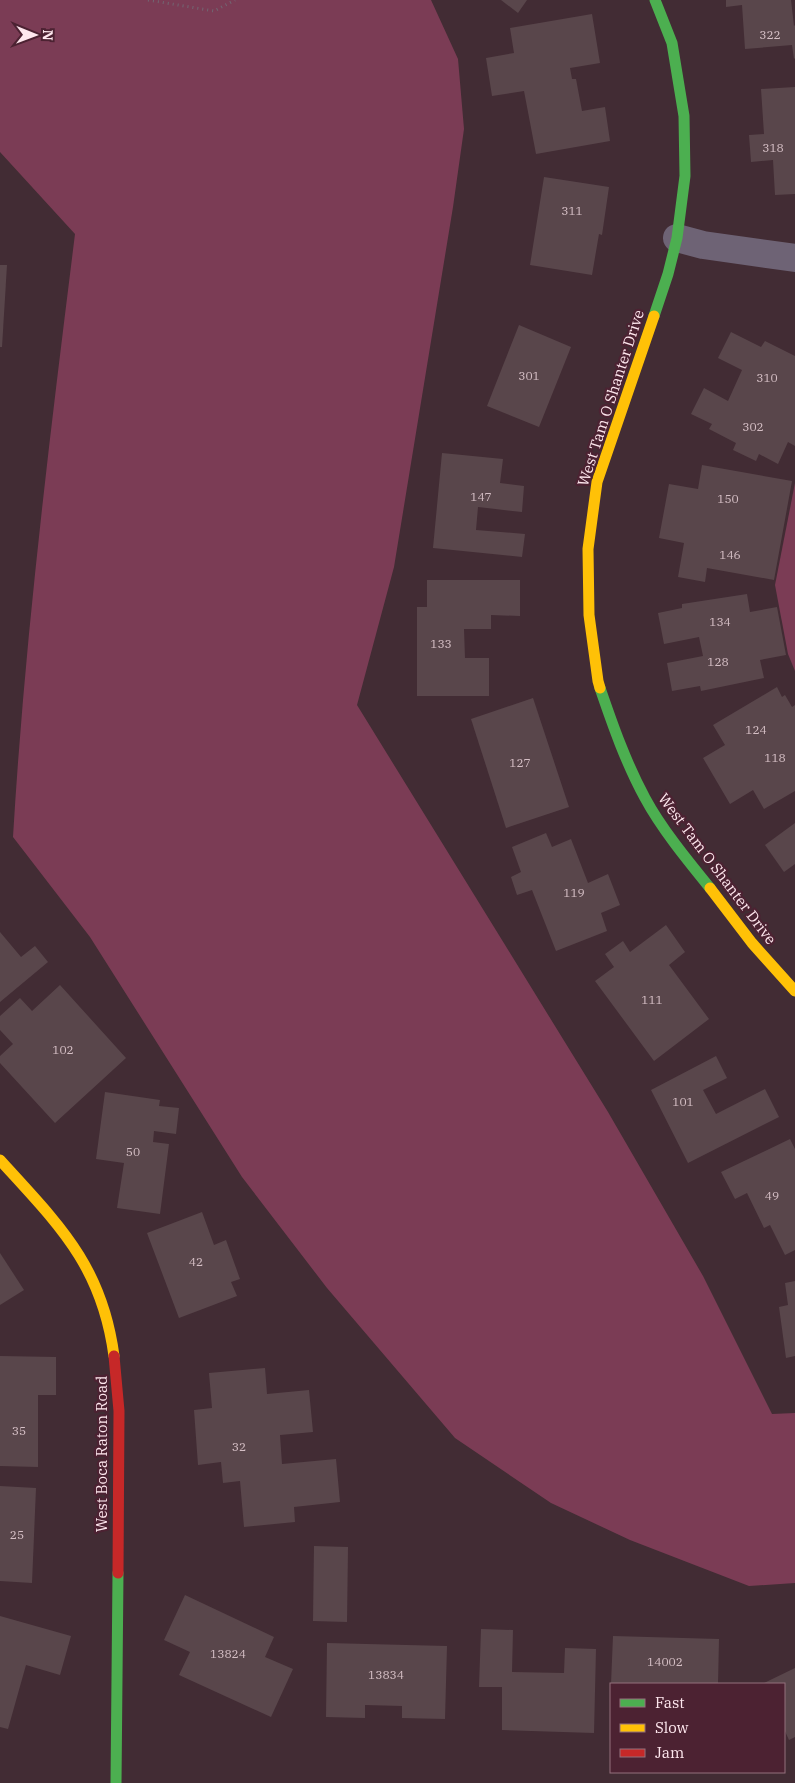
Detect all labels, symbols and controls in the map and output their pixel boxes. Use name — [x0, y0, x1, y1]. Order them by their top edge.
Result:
north arrow — [10, 10, 60, 60]
house number: 322 — [759, 27, 781, 42]
text: N — [39, 30, 57, 41]
house number: 318 — [762, 140, 784, 155]
house number: 311 — [561, 203, 583, 218]
street label: West Tam O Shanter Drive — [573, 307, 648, 489]
house number: 301 — [518, 368, 540, 383]
house number: 310 — [756, 370, 778, 385]
house number: 302 — [742, 419, 764, 434]
house number: 147 — [470, 489, 492, 504]
house number: 150 — [717, 491, 739, 506]
house number: 146 — [719, 547, 741, 562]
house number: 134 — [709, 614, 731, 629]
house number: 133 — [430, 636, 452, 651]
house number: 128 — [707, 654, 729, 669]
house number: 124 — [745, 722, 767, 737]
house number: 118 — [764, 750, 786, 765]
house number: 127 — [509, 755, 531, 770]
street label: West Tam O Shanter Drive — [654, 789, 781, 948]
house number: 119 — [563, 885, 585, 900]
house number: 111 — [641, 992, 663, 1007]
house number: 102 — [52, 1042, 74, 1057]
house number: 101 — [672, 1094, 694, 1109]
house number: 50 — [126, 1144, 140, 1159]
house number: 49 — [765, 1188, 779, 1203]
house number: 42 — [189, 1254, 203, 1269]
street label: West Boca Raton Road — [92, 1376, 111, 1532]
house number: 35 — [12, 1423, 26, 1438]
house number: 32 — [232, 1439, 246, 1454]
house number: 25 — [10, 1527, 24, 1542]
house number: 13824 — [210, 1646, 246, 1661]
house number: 14002 — [647, 1654, 683, 1669]
house number: 13834 — [368, 1667, 404, 1682]
legend — [610, 1683, 785, 1773]
text: Fast — [655, 1693, 685, 1712]
text: Slow — [655, 1718, 689, 1737]
text: Jam — [655, 1743, 684, 1762]

